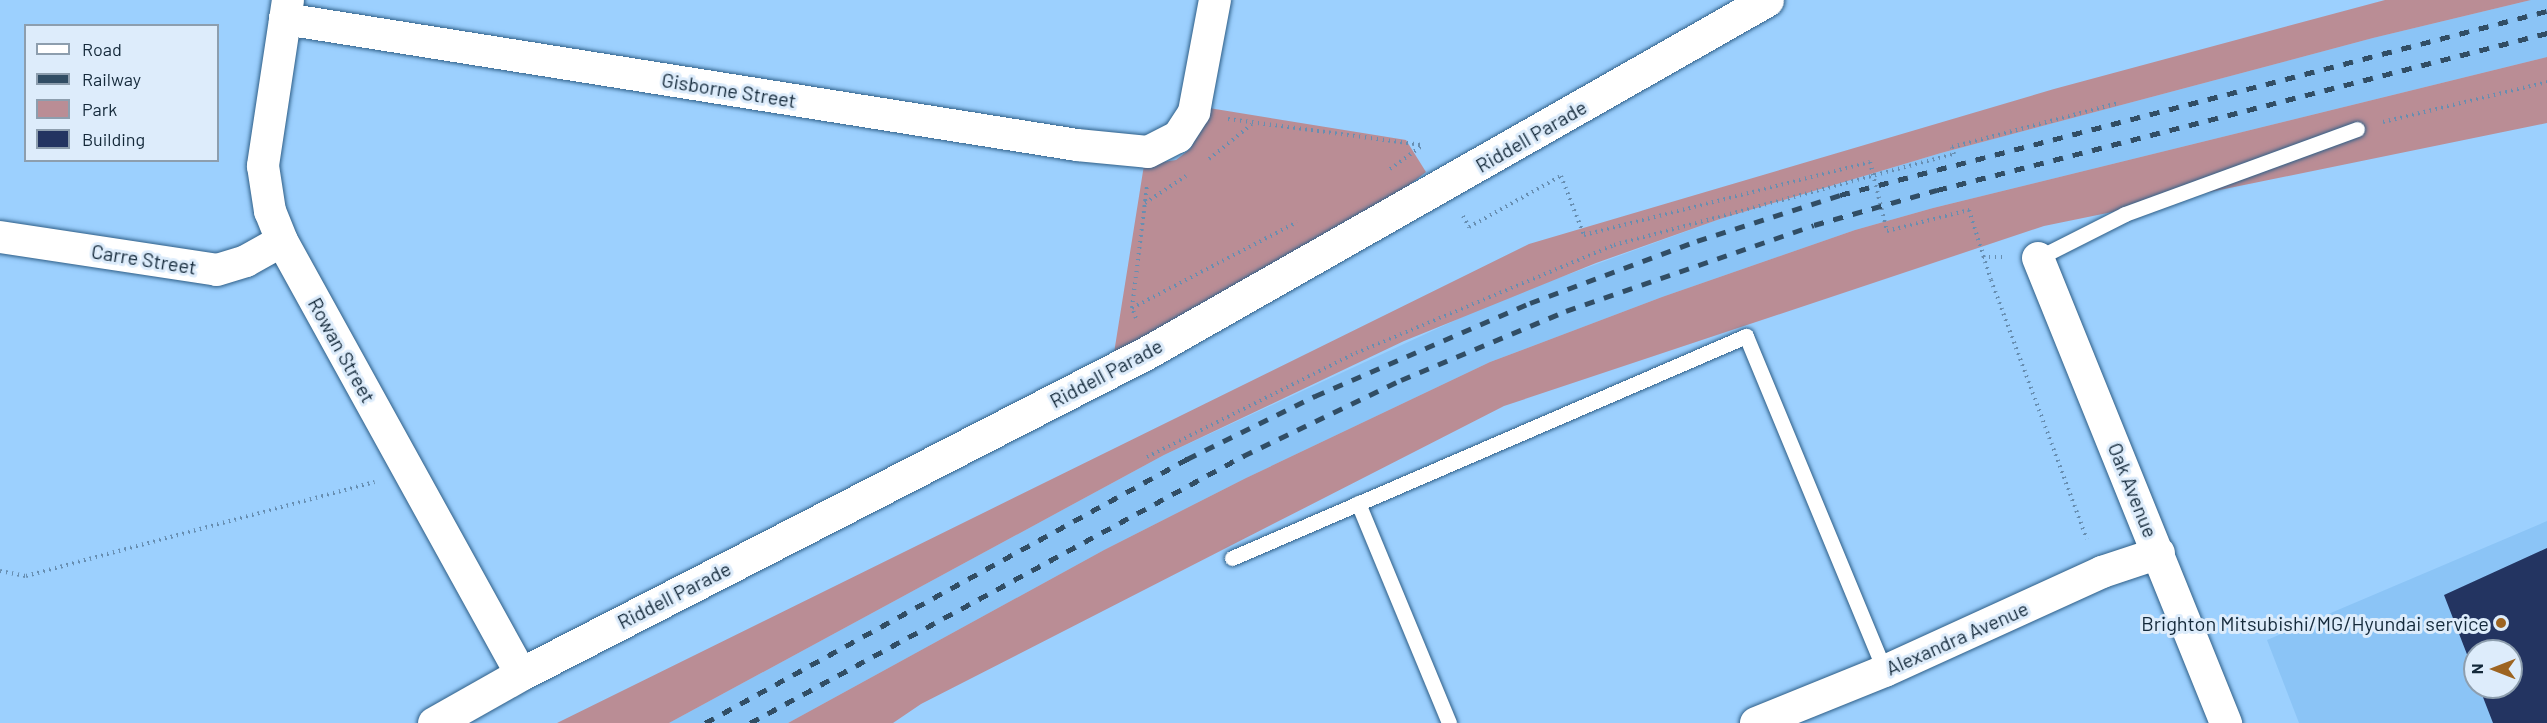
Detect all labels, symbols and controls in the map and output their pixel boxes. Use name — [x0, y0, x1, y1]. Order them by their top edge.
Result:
legend — [24, 24, 219, 162]
text: Road — [82, 38, 122, 60]
text: Railway — [82, 68, 141, 90]
street label: Gisborne Street — [660, 68, 798, 112]
street label: Riddell Parade — [1471, 95, 1591, 177]
text: Park — [82, 98, 117, 120]
text: Building — [82, 128, 145, 150]
street label: Carre Street — [90, 239, 198, 279]
street label: Rowan Street — [303, 293, 381, 407]
street label: Riddell Parade — [1046, 333, 1166, 413]
street label: Oak Avenue — [2103, 439, 2163, 541]
street label: Riddell Parade — [613, 556, 735, 634]
street label: Alexandra Avenue — [1882, 596, 2032, 680]
place label: Brighton Mitsubishi/MG/Hyundai service — [2141, 611, 2489, 635]
marker: Brighton Mitsubishi/MG/Hyundai service — [2494, 616, 2508, 630]
north arrow — [2463, 639, 2523, 699]
text: N — [2467, 664, 2486, 674]

